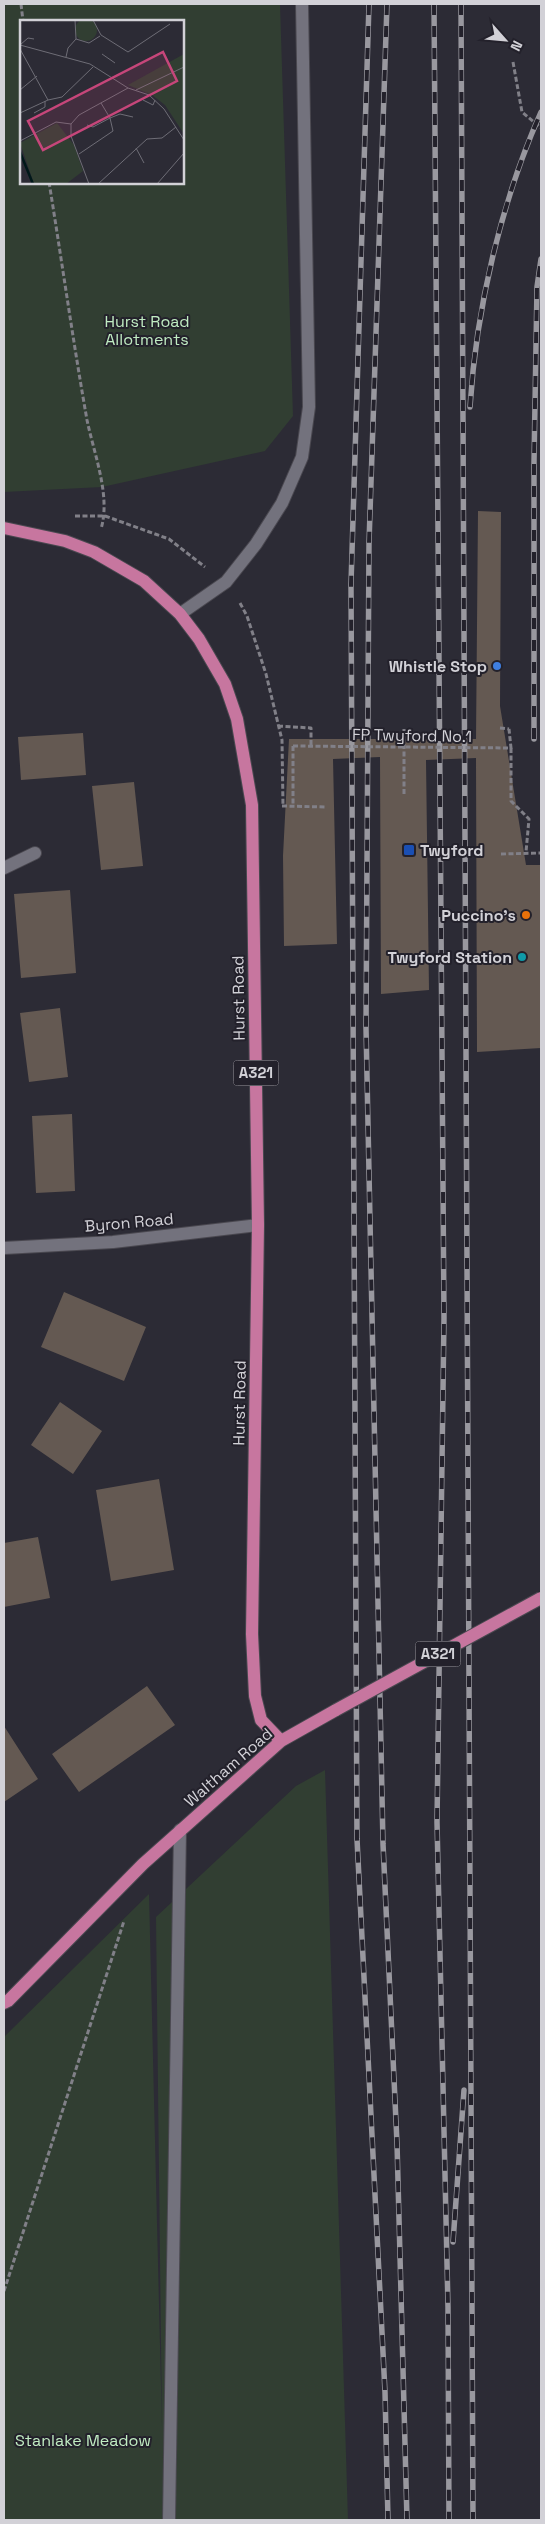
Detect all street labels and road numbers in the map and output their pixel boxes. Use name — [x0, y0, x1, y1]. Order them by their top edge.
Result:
street label: FP Twyford No.1 — [352, 724, 472, 747]
street label: Hurst Road — [227, 955, 250, 1041]
road number: A321 — [234, 1060, 278, 1086]
street label: Byron Road — [84, 1208, 174, 1237]
street label: Hurst Road — [228, 1360, 251, 1446]
road number: A321 — [416, 1642, 460, 1666]
street label: Waltham Road — [180, 1723, 277, 1812]

